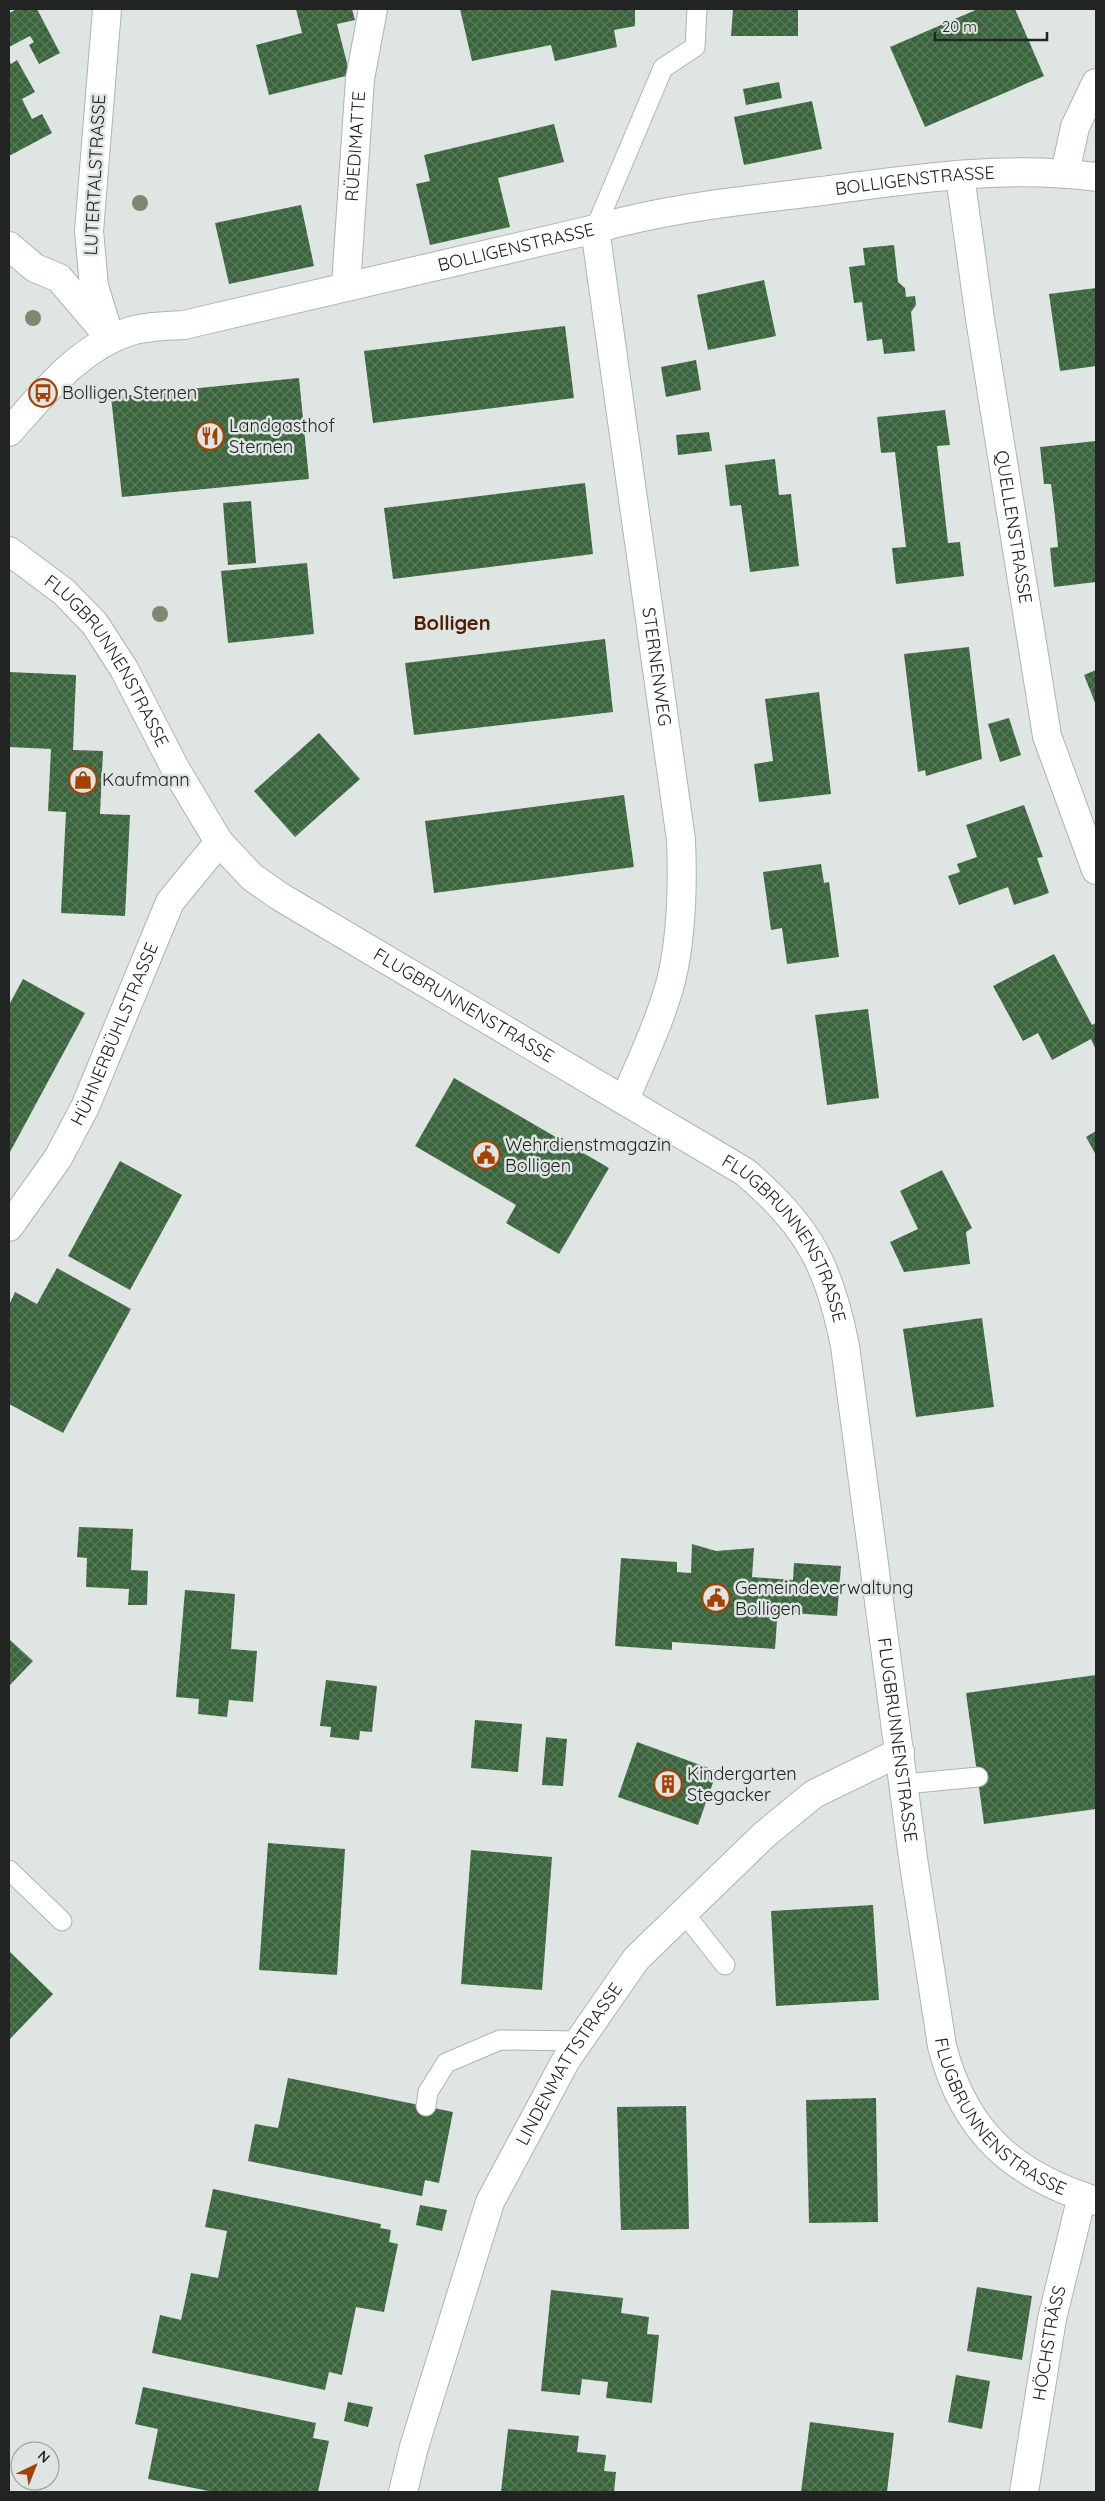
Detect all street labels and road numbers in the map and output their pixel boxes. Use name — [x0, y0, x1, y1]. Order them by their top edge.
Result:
street label: RÜEDIMATTE — [340, 90, 370, 202]
street label: LUTERTALSTRASSE — [79, 94, 110, 256]
street label: BOLLIGENSTRASSE — [834, 161, 995, 200]
street label: BOLLIGENSTRASSE — [435, 218, 597, 276]
street label: QUELLENSTRASSE — [990, 449, 1038, 605]
street label: FLUGBRUNNENSTRASSE — [40, 569, 174, 751]
street label: STERNENWEG — [637, 606, 677, 728]
street label: HÜHNERBÜHLSTRASSE — [65, 939, 163, 1129]
street label: FLUGBRUNNENSTRASSE — [369, 943, 559, 1067]
street label: FLUGBRUNNENSTRASSE — [718, 1149, 851, 1325]
street label: FLUGBRUNNENSTRASSE — [873, 1636, 923, 1844]
street label: LINDENMATTSTRASSE — [510, 1978, 627, 2149]
street label: FLUGBRUNNENSTRASSE — [930, 2036, 1070, 2200]
street label: HÖCHSTRÄSS — [1027, 2283, 1071, 2402]

